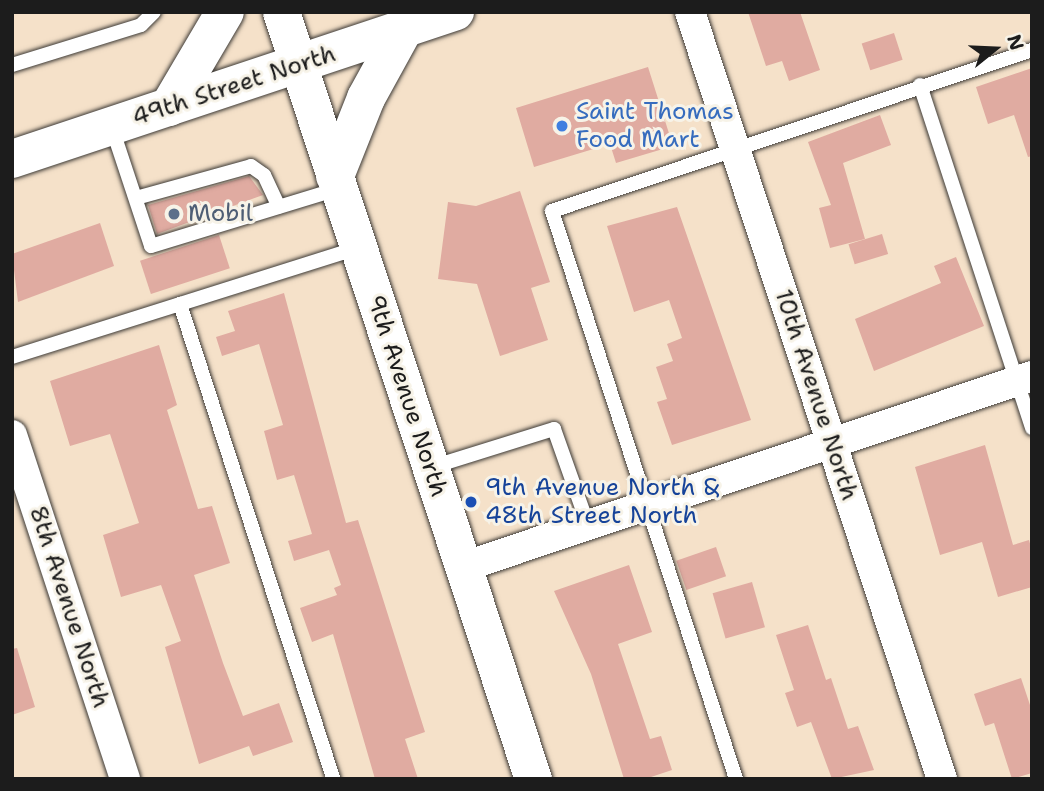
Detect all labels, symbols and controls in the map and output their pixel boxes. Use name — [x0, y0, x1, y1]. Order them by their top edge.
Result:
north arrow — [960, 14, 1030, 84]
text: N — [1001, 31, 1030, 53]
street label: 49th Street North — [129, 40, 339, 132]
place label: Saint Thomas Food Mart — [576, 98, 734, 154]
marker: Saint Thomas Food Mart — [554, 118, 570, 134]
place label: Mobil — [188, 200, 253, 228]
marker: Mobil — [166, 206, 182, 222]
street label: 10th Avenue North — [768, 286, 864, 504]
street label: 9th Avenue North — [361, 291, 453, 501]
place label: 9th Avenue North & 48th Street North — [485, 474, 719, 530]
marker: 9th Avenue North & 48th Street North — [463, 494, 479, 510]
street label: 8th Avenue North — [23, 502, 115, 712]

